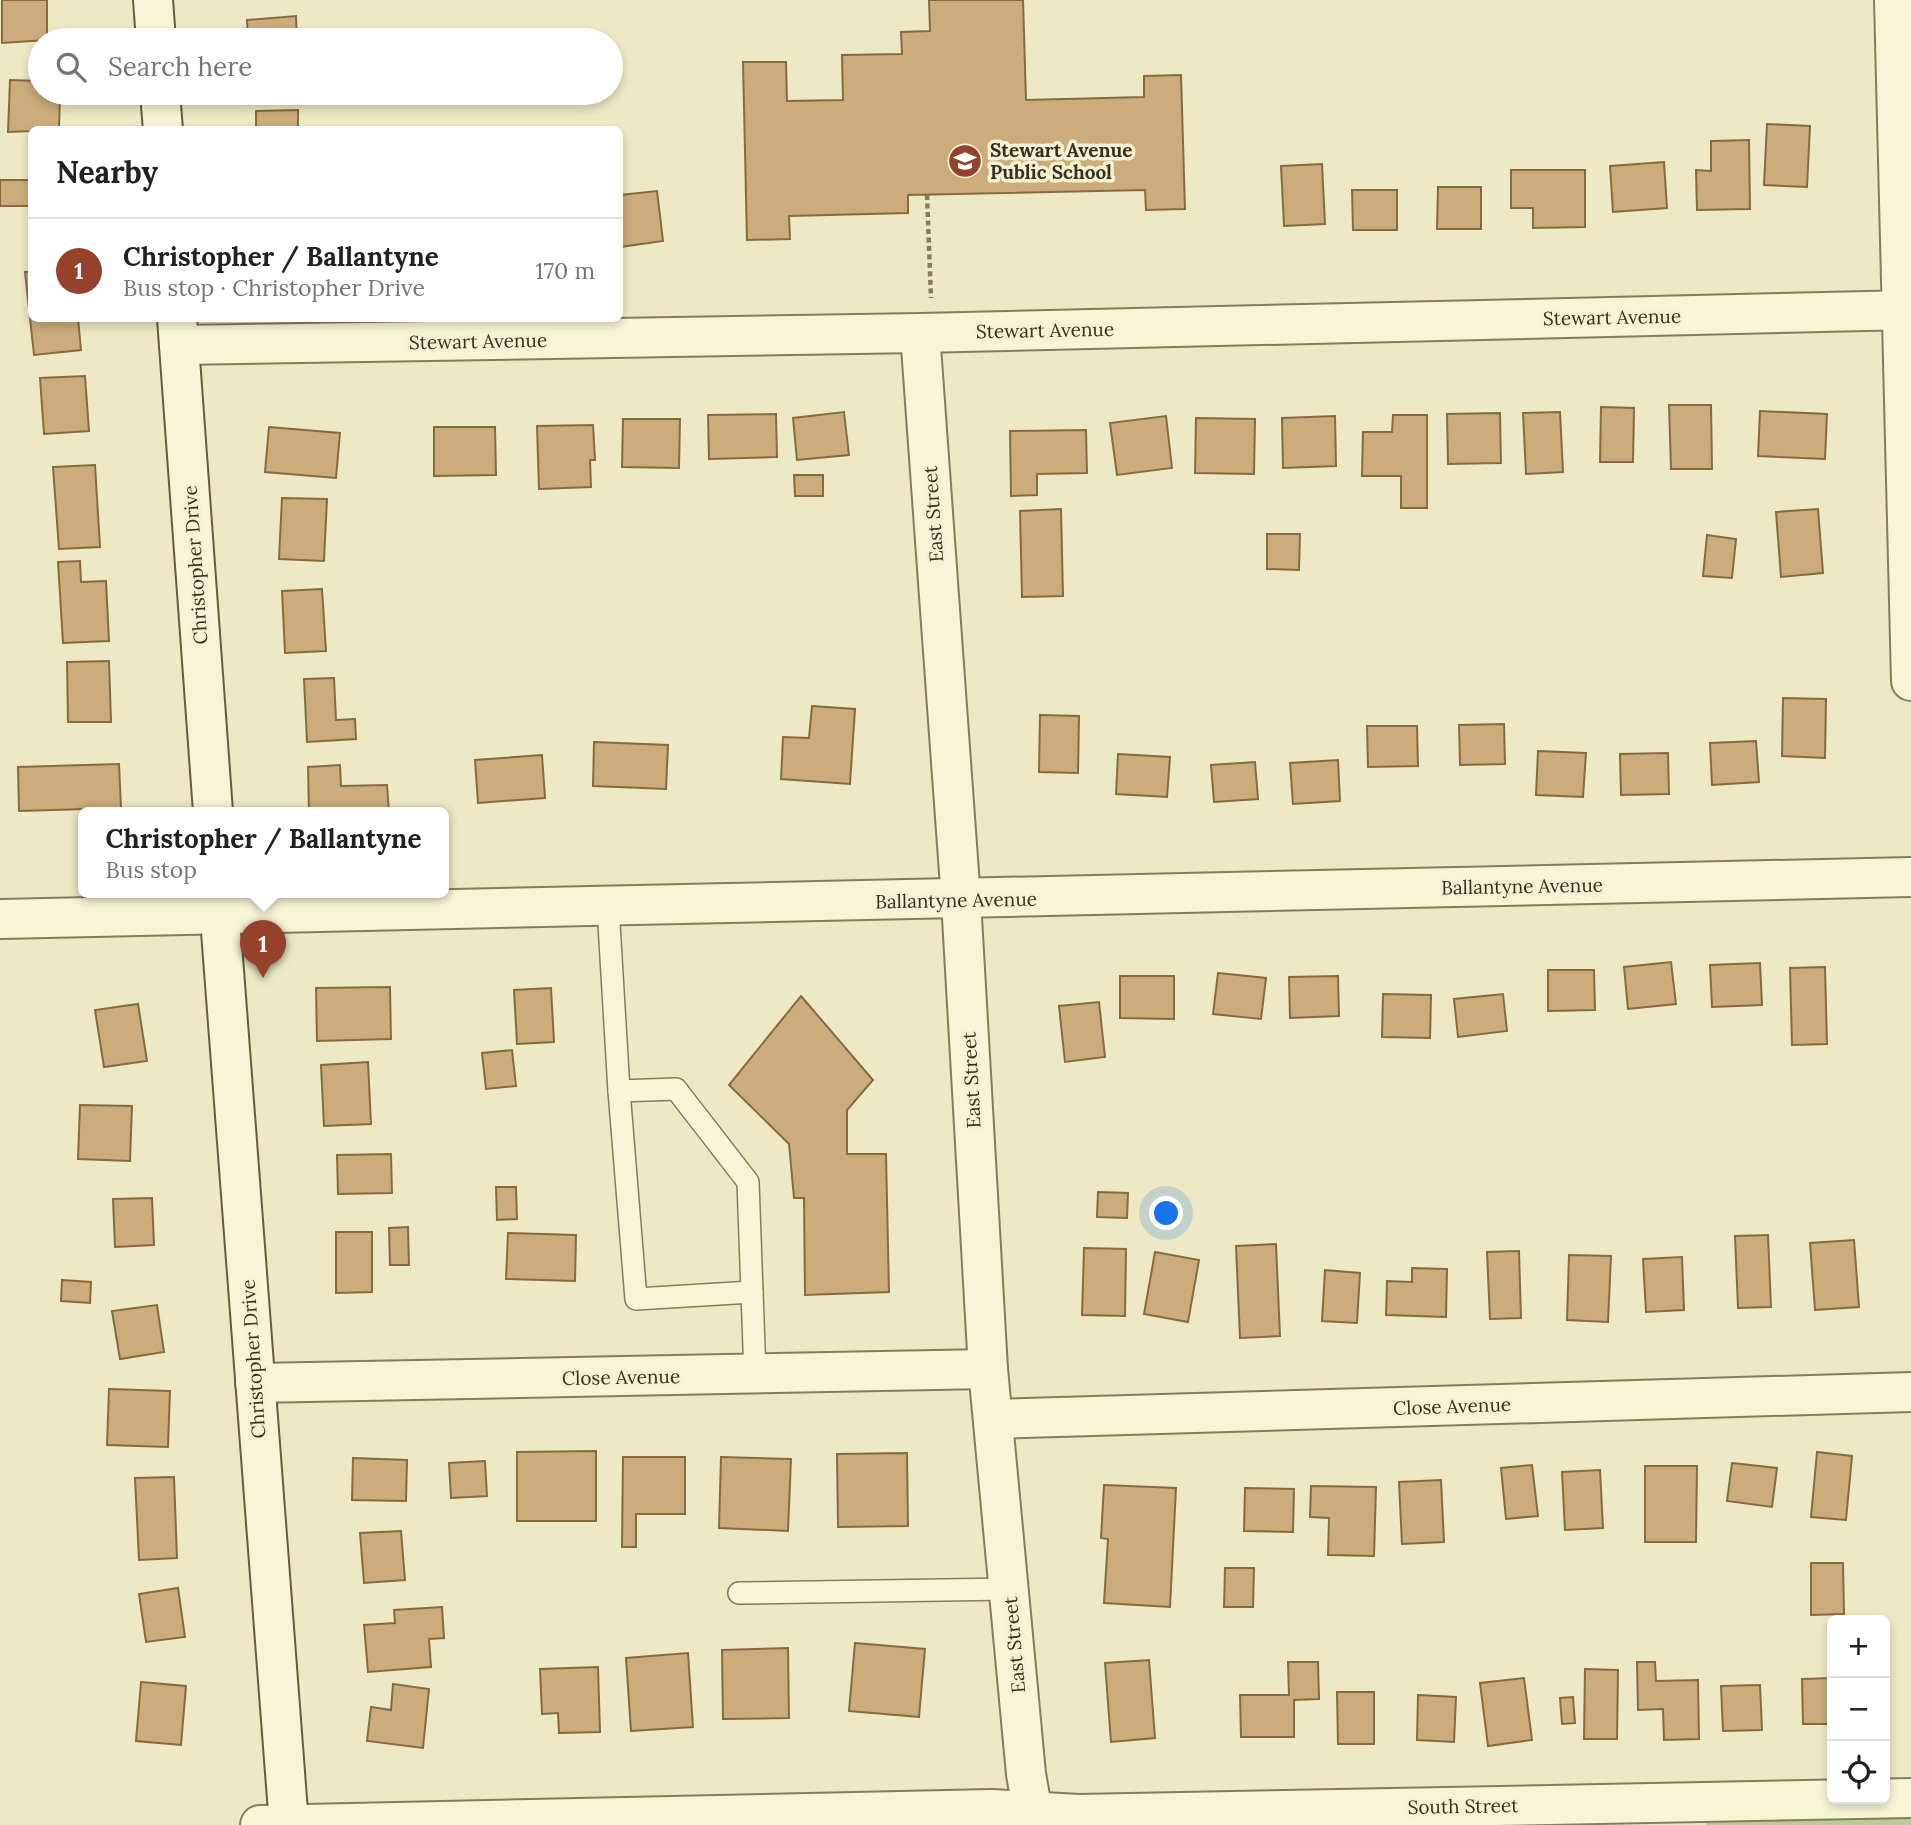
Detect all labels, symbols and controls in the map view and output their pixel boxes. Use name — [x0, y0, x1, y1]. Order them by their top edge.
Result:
search box — [28, 28, 623, 105]
icon: search — [52, 48, 90, 86]
text: Search here — [108, 50, 252, 83]
place label: Stewart Avenue Public School — [990, 138, 1133, 184]
school or university icon: Stewart Avenue Public School — [946, 142, 984, 180]
text: Nearby — [56, 153, 158, 191]
text: Christopher / Ballantyne — [123, 240, 439, 273]
text: 1 — [74, 256, 84, 285]
text: 170 m — [535, 256, 595, 285]
text: Bus stop · Christopher Drive — [123, 273, 425, 302]
street label: Stewart Avenue — [1543, 304, 1681, 330]
street label: Stewart Avenue — [976, 317, 1114, 343]
street label: Stewart Avenue — [409, 328, 547, 354]
street label: East Street — [918, 464, 948, 563]
street label: Christopher Drive — [177, 485, 213, 645]
popup — [78, 807, 449, 898]
text: Christopher / Ballantyne — [106, 822, 421, 855]
text: Bus stop — [106, 855, 197, 884]
street label: Ballantyne Avenue — [1441, 873, 1603, 899]
street label: Ballantyne Avenue — [875, 887, 1037, 913]
pin: 1 — [240, 920, 286, 978]
street label: East Street — [956, 1030, 986, 1129]
your location — [1149, 1196, 1183, 1230]
street label: Christopher Drive — [235, 1279, 271, 1439]
street label: Close Avenue — [562, 1364, 680, 1390]
street label: Close Avenue — [1393, 1392, 1511, 1420]
street label: East Street — [998, 1595, 1030, 1694]
map controls — [1827, 1615, 1890, 1804]
button: + — [1827, 1615, 1890, 1678]
button: − — [1827, 1678, 1890, 1741]
button: locate — [1827, 1741, 1890, 1804]
street label: South Street — [1407, 1793, 1519, 1819]

